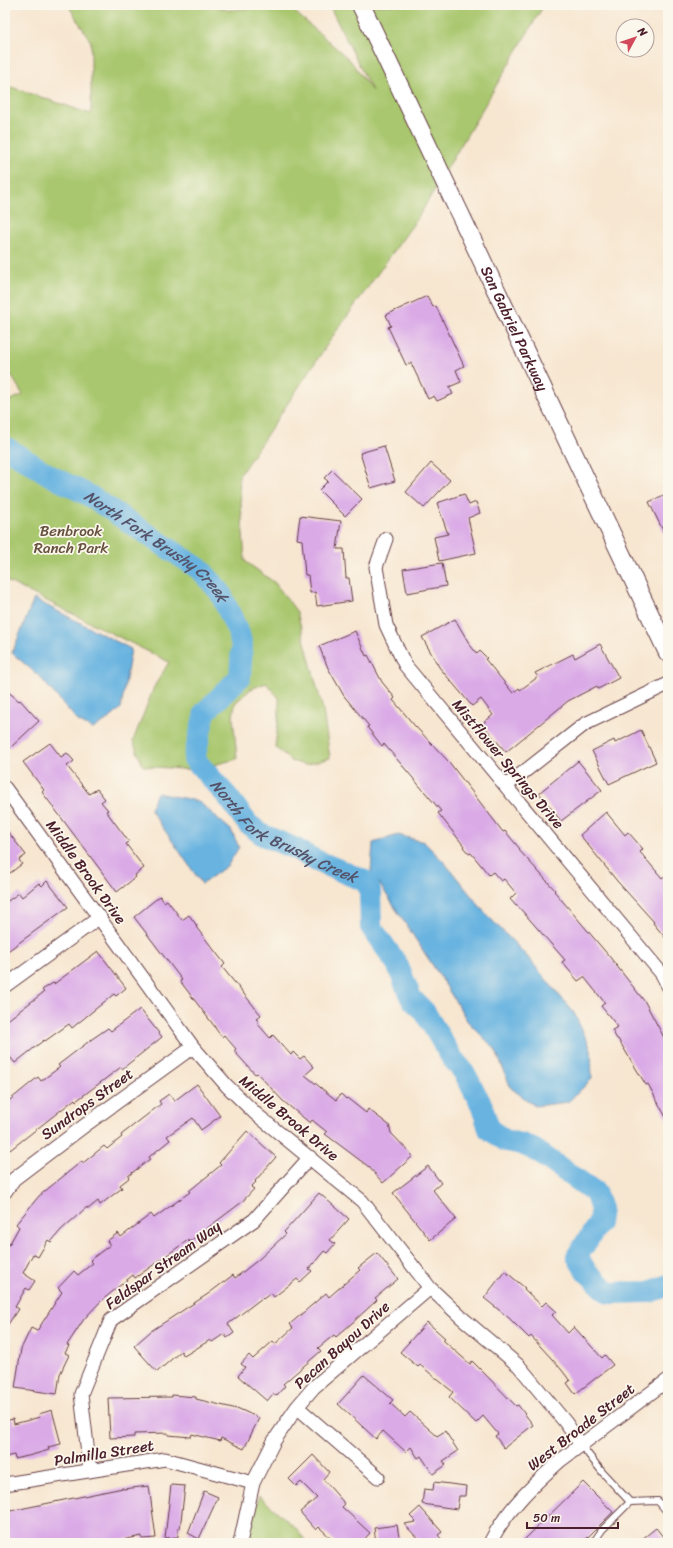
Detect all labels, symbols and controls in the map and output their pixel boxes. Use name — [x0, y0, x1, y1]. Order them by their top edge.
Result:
north arrow — [615, 18, 655, 58]
text: N — [632, 22, 652, 41]
street label: San Gabriel Parkway — [473, 261, 555, 396]
water label: North Fork Brushy Creek — [78, 482, 238, 609]
park label: Benbrook Ranch Park — [34, 518, 108, 561]
street label: Mistflower Springs Drive — [445, 693, 571, 835]
water label: North Fork Brushy Creek — [203, 772, 364, 892]
street label: Middle Brook Drive — [39, 814, 133, 930]
street label: Sundrops Street — [35, 1061, 139, 1147]
street label: Middle Brook Drive — [233, 1068, 345, 1168]
street label: Feldspar Stream Way — [99, 1214, 227, 1316]
street label: Pecan Bayou Drive — [288, 1294, 396, 1396]
street label: West Broade Street — [522, 1376, 641, 1477]
street label: Palmilla Street — [52, 1432, 156, 1474]
scale bar — [527, 1504, 618, 1530]
text: 50 m — [533, 1507, 560, 1529]

